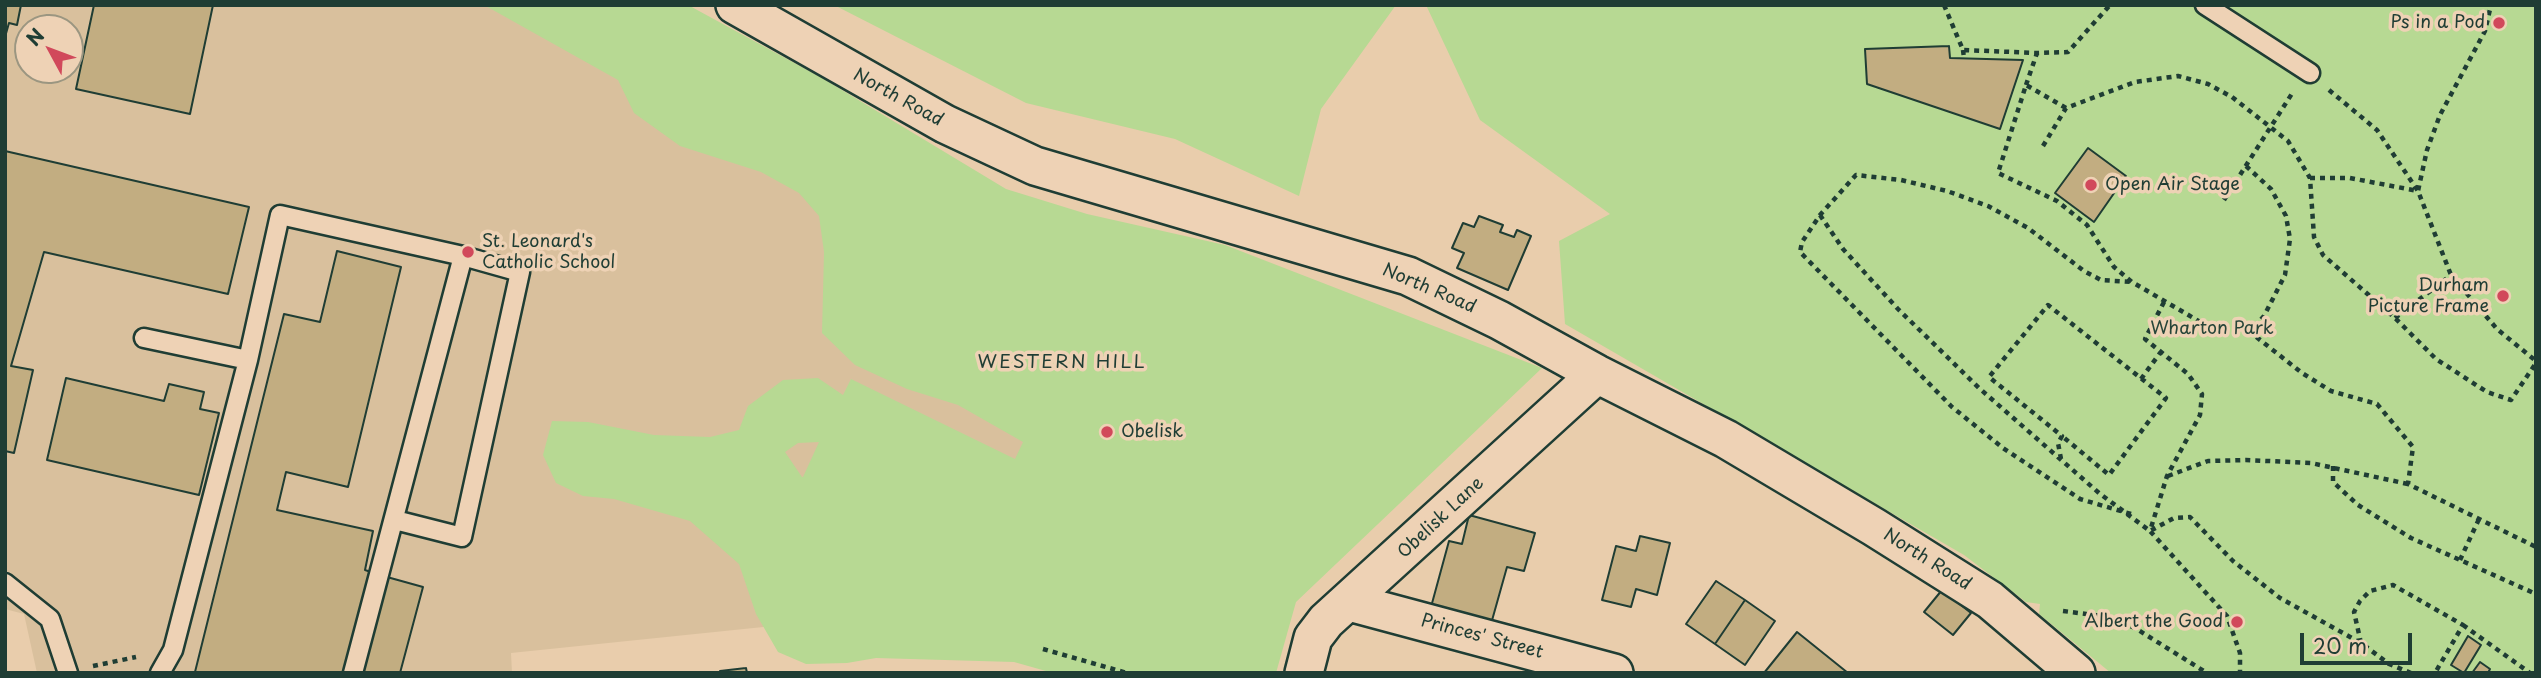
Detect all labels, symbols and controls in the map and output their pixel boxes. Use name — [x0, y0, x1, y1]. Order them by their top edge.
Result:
place label: Ps in a Pod — [2391, 12, 2485, 34]
north arrow — [14, 14, 84, 84]
marker: Ps in a Pod — [2491, 15, 2507, 31]
text: N — [19, 22, 50, 51]
street label: North Road — [849, 64, 947, 132]
place label: Open Air Stage — [2105, 174, 2240, 196]
marker: Open Air Stage — [2083, 177, 2099, 193]
place label: St. Leonard's Catholic School — [482, 231, 616, 274]
marker: St. Leonard's Catholic School — [460, 244, 476, 260]
street label: North Road — [1379, 260, 1479, 318]
place label: Durham Picture Frame — [2368, 275, 2489, 318]
marker: Durham Picture Frame — [2495, 288, 2511, 304]
park label: Wharton Park — [2150, 318, 2274, 340]
district label: WESTERN HILL — [979, 352, 1145, 374]
place label: Obelisk — [1121, 421, 1183, 443]
marker: Obelisk — [1099, 424, 1115, 440]
street label: Obelisk Lane — [1393, 473, 1489, 563]
street label: North Road — [1879, 524, 1975, 596]
street label: Princes' Street — [1418, 610, 1546, 664]
place label: Albert the Good — [2085, 611, 2223, 633]
marker: Albert the Good — [2229, 614, 2245, 630]
scale bar — [2303, 618, 2415, 662]
text: 20 m — [2313, 629, 2367, 661]

